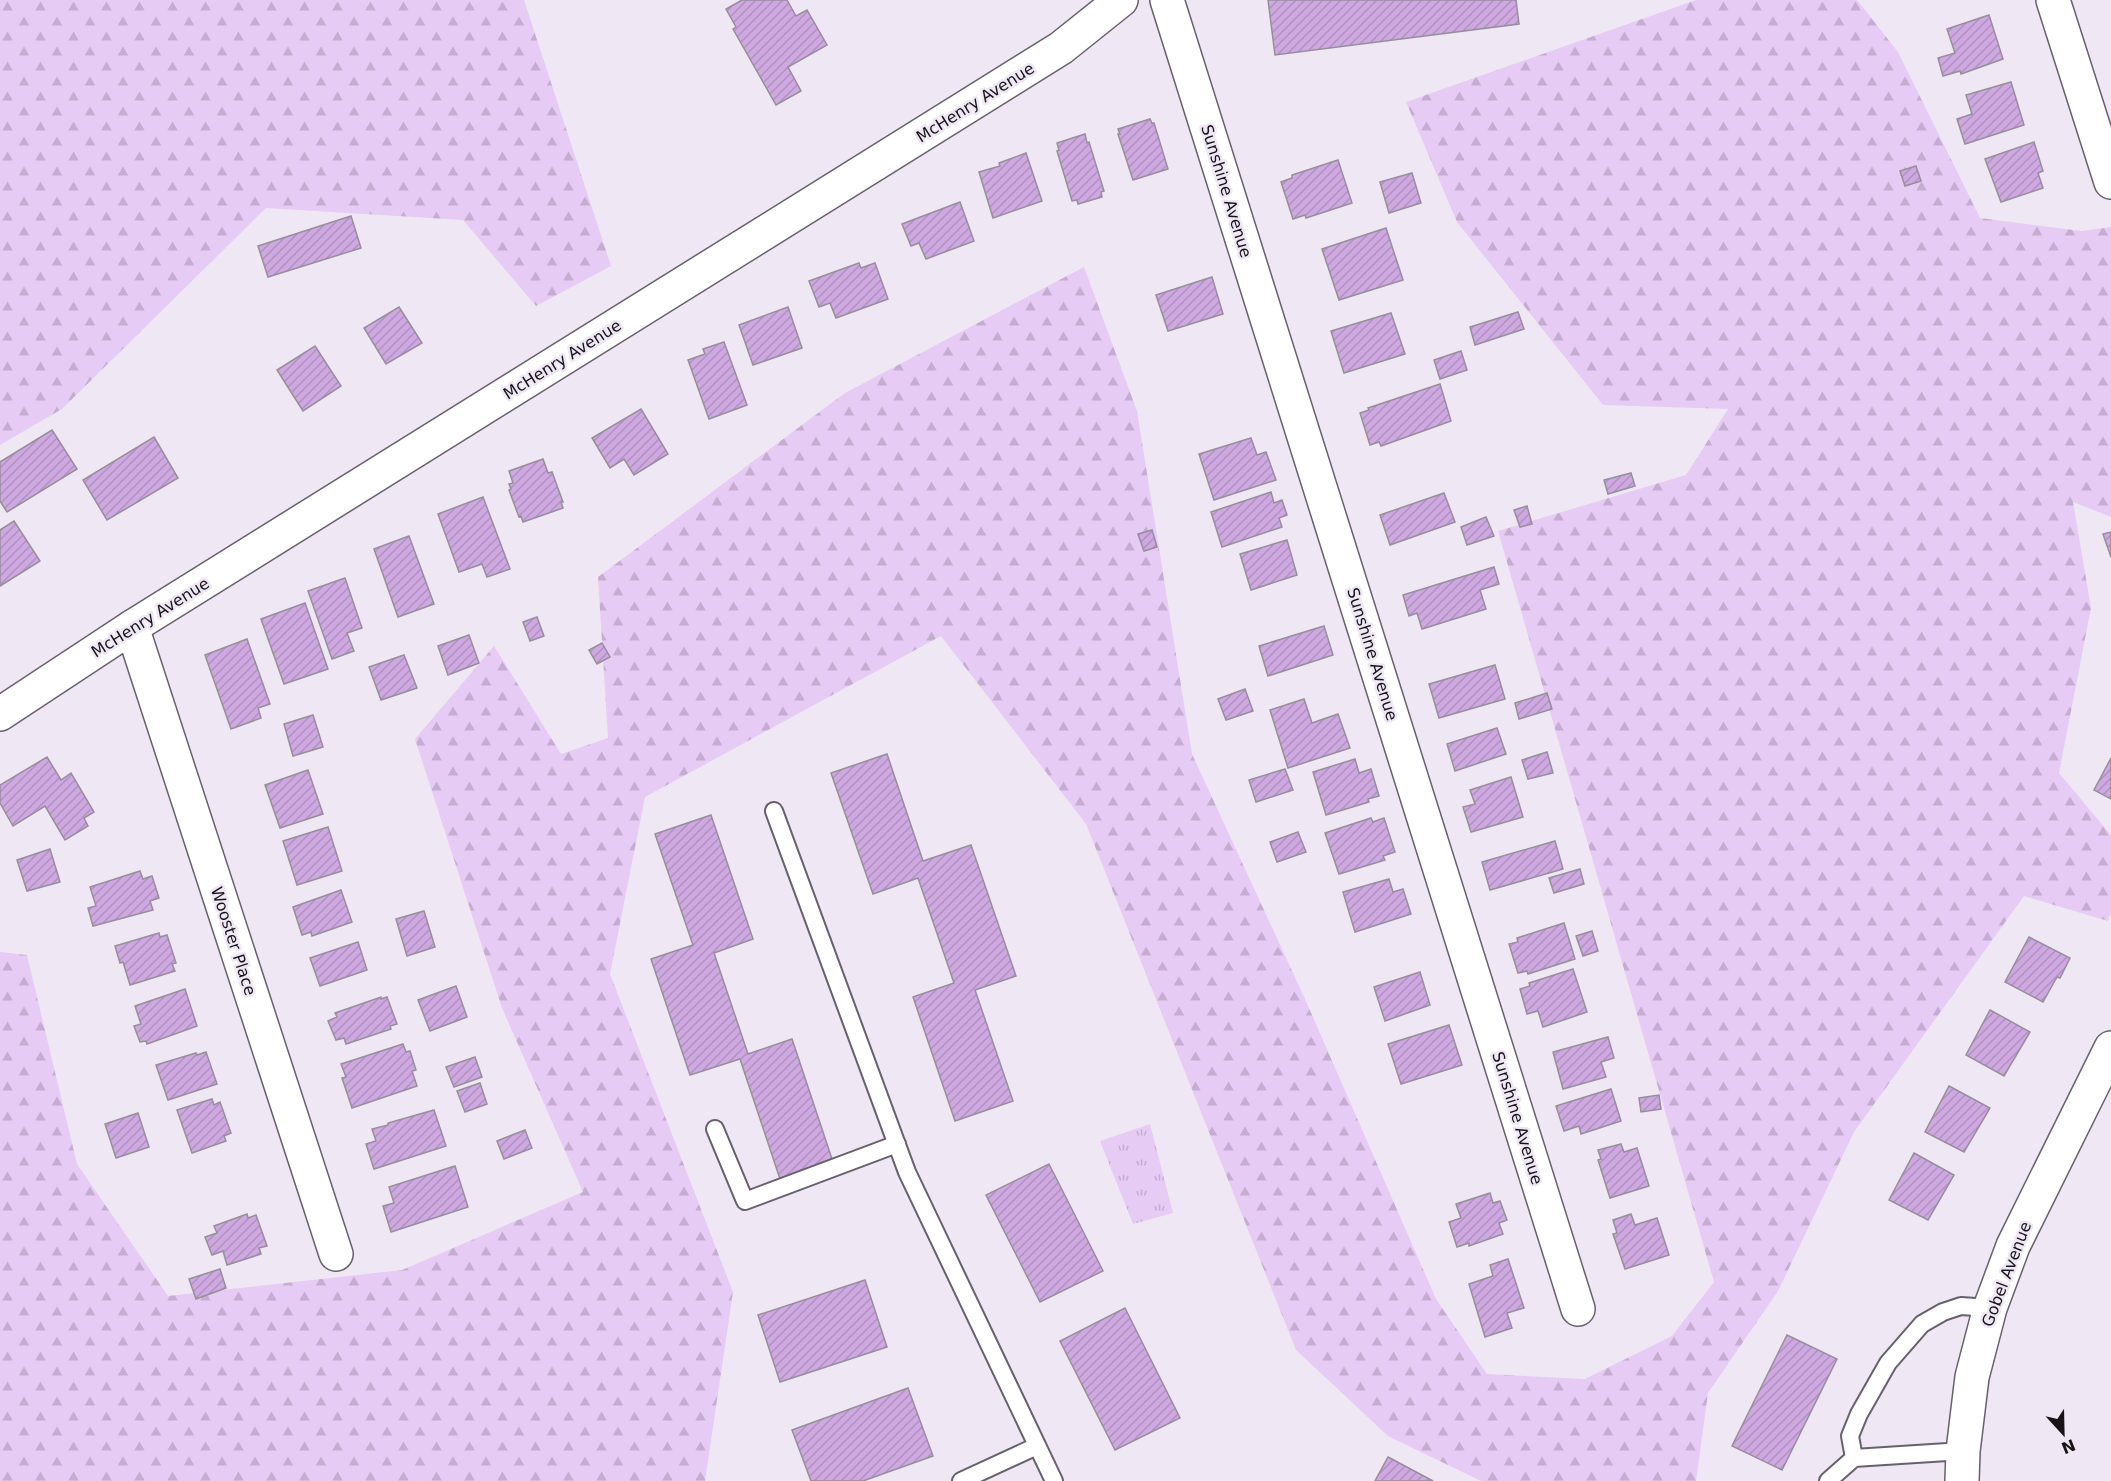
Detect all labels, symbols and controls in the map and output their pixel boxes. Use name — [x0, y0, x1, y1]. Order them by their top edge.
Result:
street label: McHenry Avenue — [913, 59, 1038, 146]
street label: Sunshine Avenue — [1197, 122, 1256, 260]
street label: McHenry Avenue — [500, 316, 625, 403]
street label: McHenry Avenue — [88, 574, 213, 661]
street label: Sunshine Avenue — [1343, 585, 1402, 723]
street label: Wooster Place — [207, 884, 260, 998]
street label: Sunshine Avenue — [1488, 1049, 1547, 1187]
street label: Gobel Avenue — [1978, 1219, 2035, 1329]
north arrow — [2033, 1403, 2093, 1463]
text: N — [2059, 1435, 2078, 1458]

